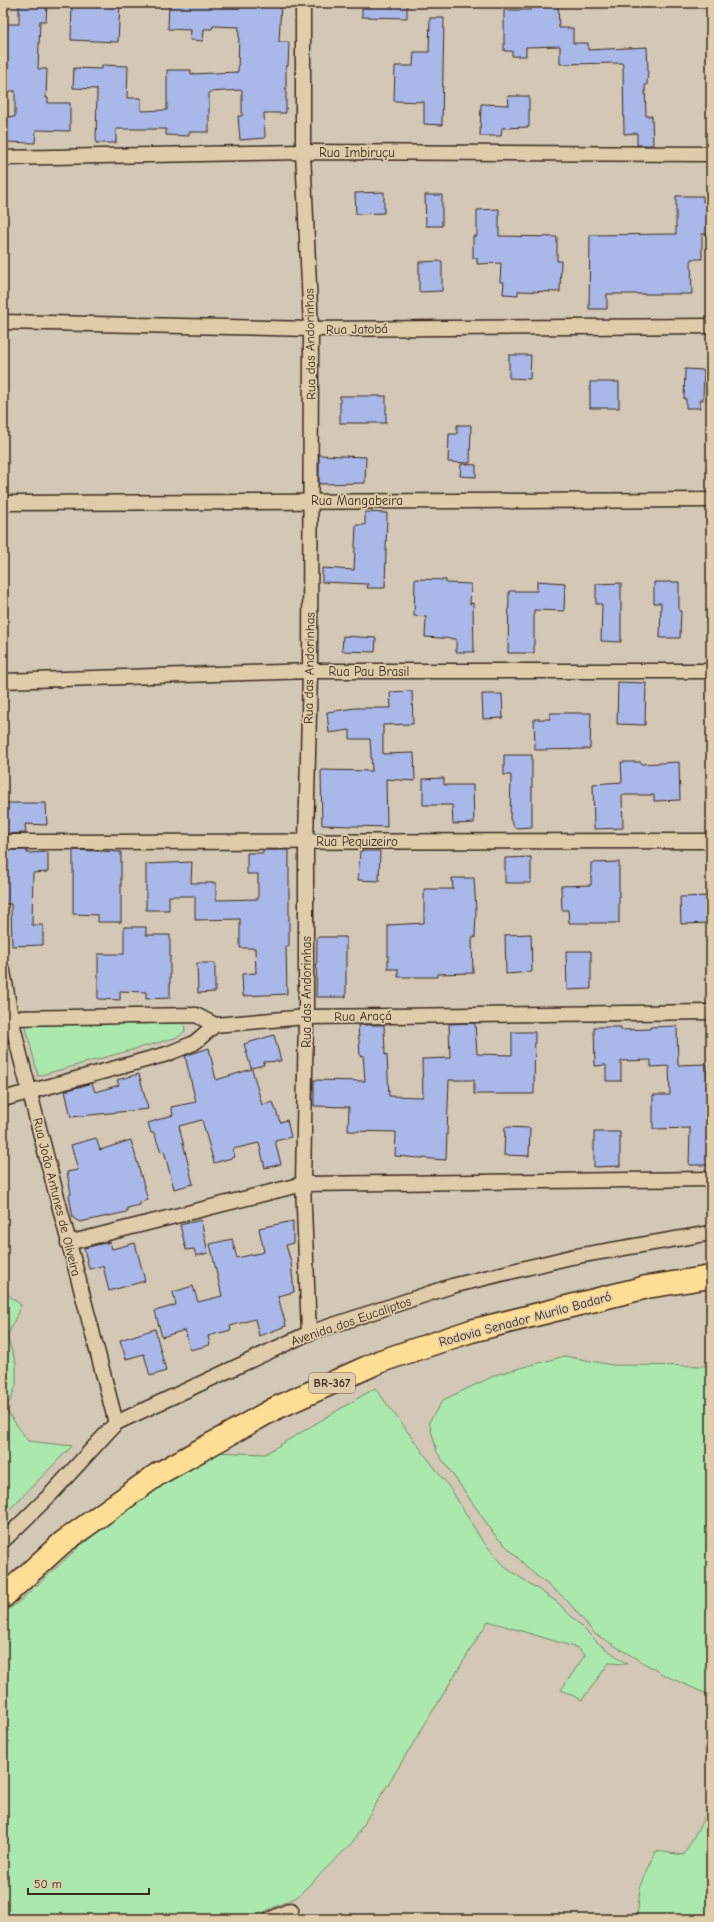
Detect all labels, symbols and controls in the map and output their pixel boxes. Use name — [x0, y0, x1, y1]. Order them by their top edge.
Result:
street label: Rua Imbiruçu — [319, 145, 395, 160]
street label: Rua das Andorinhas — [302, 288, 318, 400]
street label: Rua Jatobá — [326, 321, 388, 337]
street label: Rua Mangabeira — [311, 493, 403, 508]
street label: Rua das Andorinhas — [301, 612, 317, 724]
street label: Rua Pau Brasil — [329, 664, 409, 679]
street label: Rua Pequizeiro — [316, 834, 398, 849]
street label: Rua das Andorinhas — [299, 936, 314, 1048]
street label: Rua Araçá — [334, 1008, 392, 1024]
street label: Rua João Antunes de Oliveira — [30, 1116, 84, 1278]
street label: Rodovia Senador Murilo Badaró — [437, 1289, 613, 1349]
street label: Avenida dos Eucaliptos — [289, 1293, 413, 1349]
road number: BR-367 — [309, 1373, 355, 1393]
scale bar — [28, 1870, 149, 1896]
text: 50 m — [34, 1877, 62, 1891]

